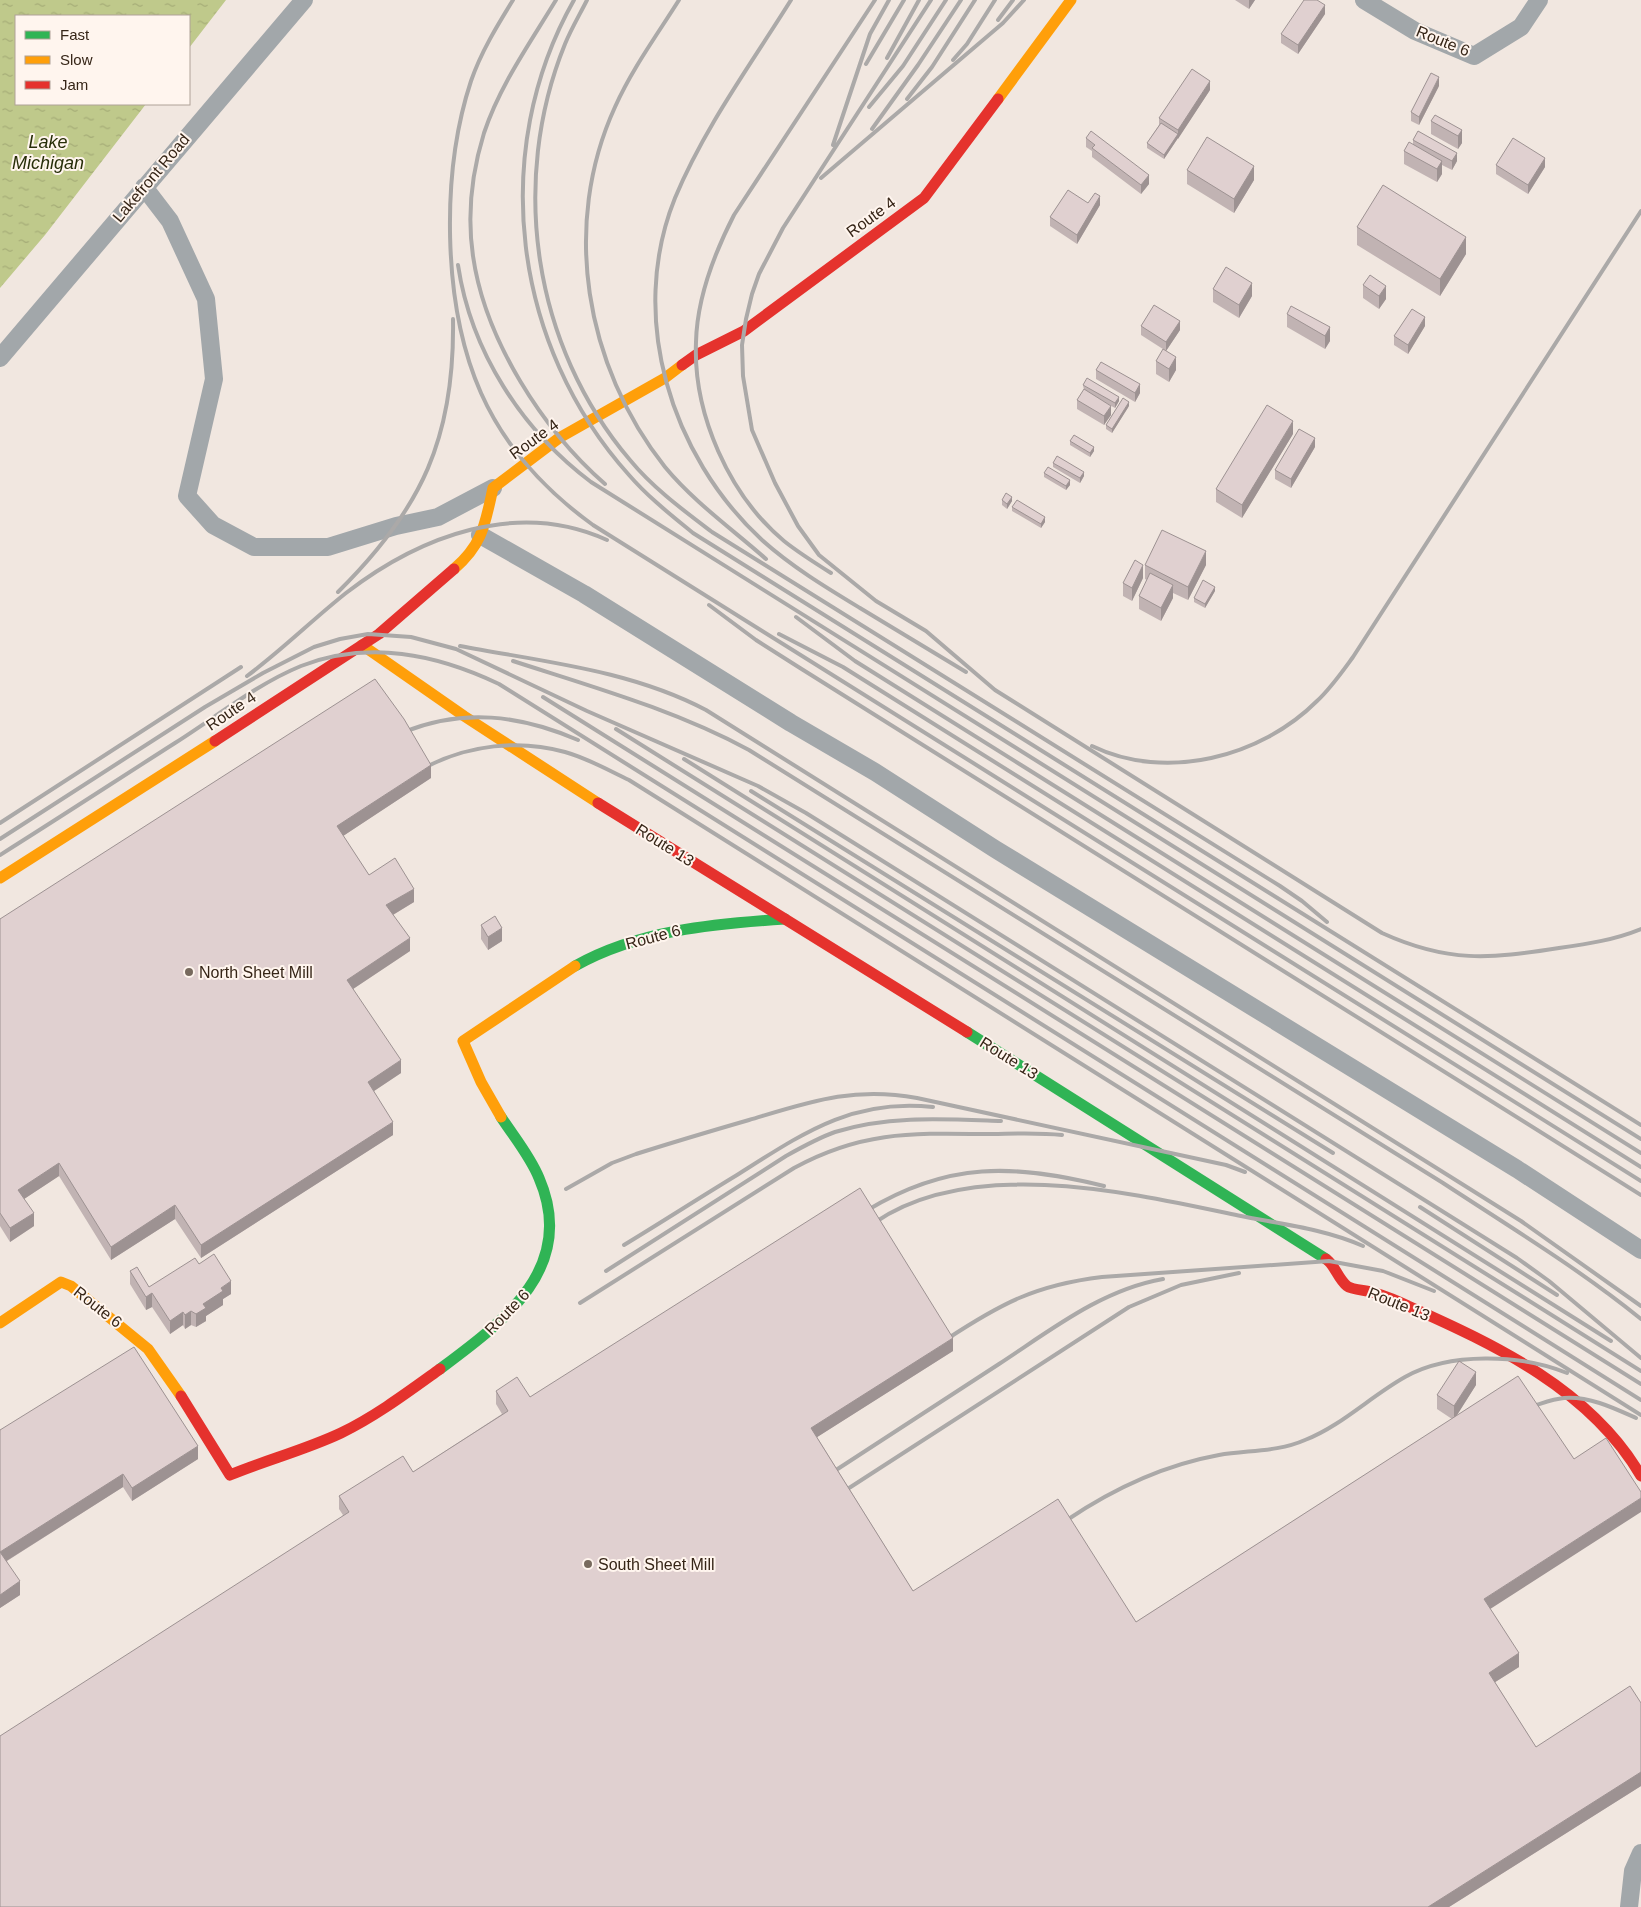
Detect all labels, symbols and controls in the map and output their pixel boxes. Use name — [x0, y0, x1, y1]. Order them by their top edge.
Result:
legend — [15, 15, 190, 105]
street label: Route 6 — [1414, 23, 1472, 59]
text: Fast — [60, 26, 90, 43]
text: Slow — [60, 51, 93, 68]
text: Jam — [60, 76, 88, 93]
street label: Lakefront Road — [109, 131, 193, 225]
water label: Lake Michigan — [12, 132, 84, 173]
street label: Route 4 — [843, 194, 899, 240]
street label: Route 4 — [506, 416, 562, 462]
street label: Route 4 — [203, 688, 259, 734]
street label: Route 13 — [633, 821, 697, 869]
street label: Route 6 — [624, 922, 682, 952]
place label: North Sheet Mill — [199, 964, 313, 981]
marker: North Sheet Mill — [183, 966, 195, 978]
street label: Route 13 — [977, 1034, 1041, 1082]
street label: Route 6 — [71, 1283, 125, 1331]
street label: Route 13 — [1366, 1284, 1432, 1324]
street label: Route 6 — [481, 1286, 533, 1338]
place label: South Sheet Mill — [598, 1556, 715, 1573]
marker: South Sheet Mill — [582, 1558, 594, 1570]

